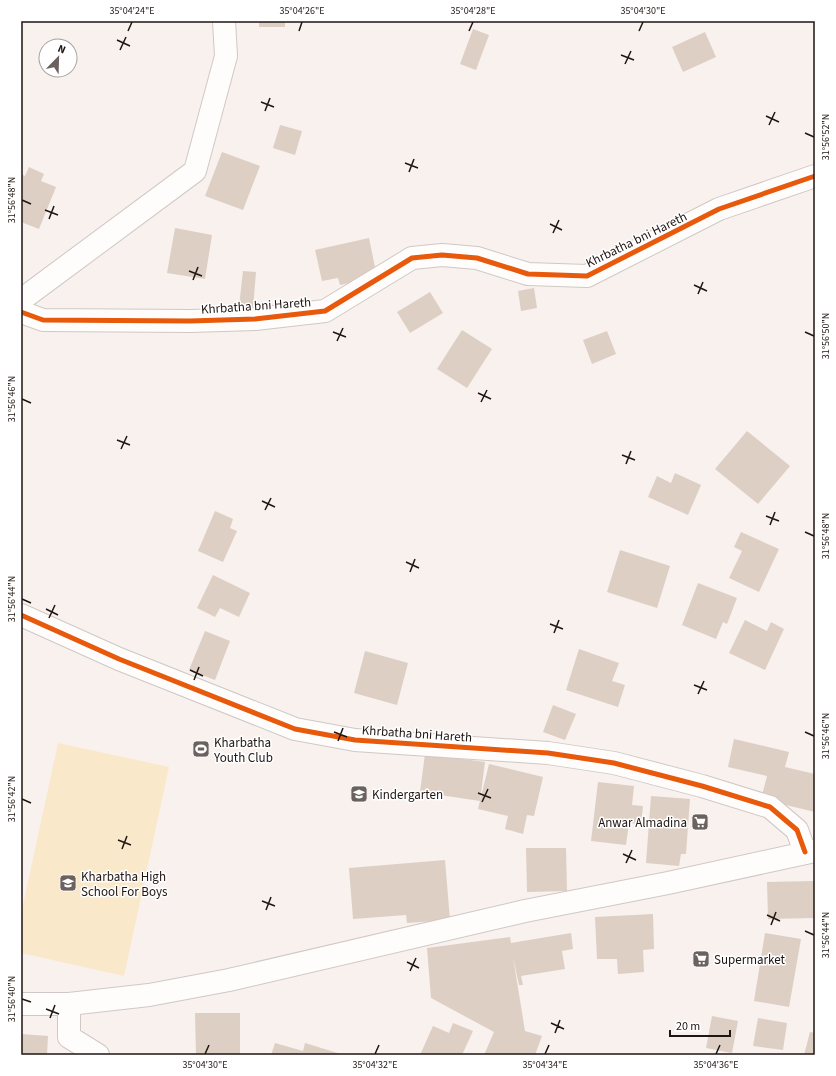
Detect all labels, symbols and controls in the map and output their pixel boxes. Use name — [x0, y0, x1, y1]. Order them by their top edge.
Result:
text: 35°04'24"E — [109, 4, 155, 18]
text: 35°04'26"E — [279, 4, 325, 18]
text: 35°04'28"E — [450, 4, 496, 18]
text: 35°04'30"E — [620, 4, 666, 18]
north arrow — [38, 38, 78, 78]
text: N — [55, 41, 68, 58]
text: 31°56'52"N — [819, 114, 833, 160]
text: 31°56'48"N — [5, 177, 19, 223]
street label: Khrbatha bni Hareth — [583, 208, 690, 272]
street label: Khrbatha bni Hareth — [200, 293, 312, 319]
text: 31°56'50"N — [819, 313, 833, 359]
text: 31°56'46"N — [5, 376, 19, 422]
text: 31°56'48"N — [819, 513, 833, 559]
text: 31°56'44"N — [5, 576, 19, 622]
text: 31°56'46"N — [819, 713, 833, 759]
street label: Khrbatha bni Hareth — [361, 721, 473, 747]
place label: Kharbatha Youth Club — [213, 734, 273, 767]
sports icon: Kharbatha Youth Club — [191, 739, 211, 759]
text: 31°56'42"N — [5, 776, 19, 822]
school or university icon: Kindergarten — [349, 784, 369, 804]
place label: Kindergarten — [372, 786, 443, 804]
supermarket icon: Anwar Almadina — [690, 812, 710, 832]
place label: Anwar Almadina — [598, 814, 687, 832]
place label: Kharbatha High School For Boys — [81, 868, 168, 901]
school or university icon: Kharbatha High School For Boys — [58, 873, 78, 893]
text: 31°56'44"N — [819, 912, 833, 958]
supermarket icon: Supermarket — [691, 949, 711, 969]
place label: Supermarket — [714, 951, 786, 969]
text: 31°56'40"N — [5, 976, 19, 1022]
scale bar — [670, 1012, 730, 1038]
text: 20 m — [676, 1018, 700, 1035]
text: 35°04'30"E — [182, 1058, 228, 1072]
text: 35°04'32"E — [352, 1058, 398, 1072]
text: 35°04'34"E — [522, 1058, 568, 1072]
text: 35°04'36"E — [693, 1058, 739, 1072]

